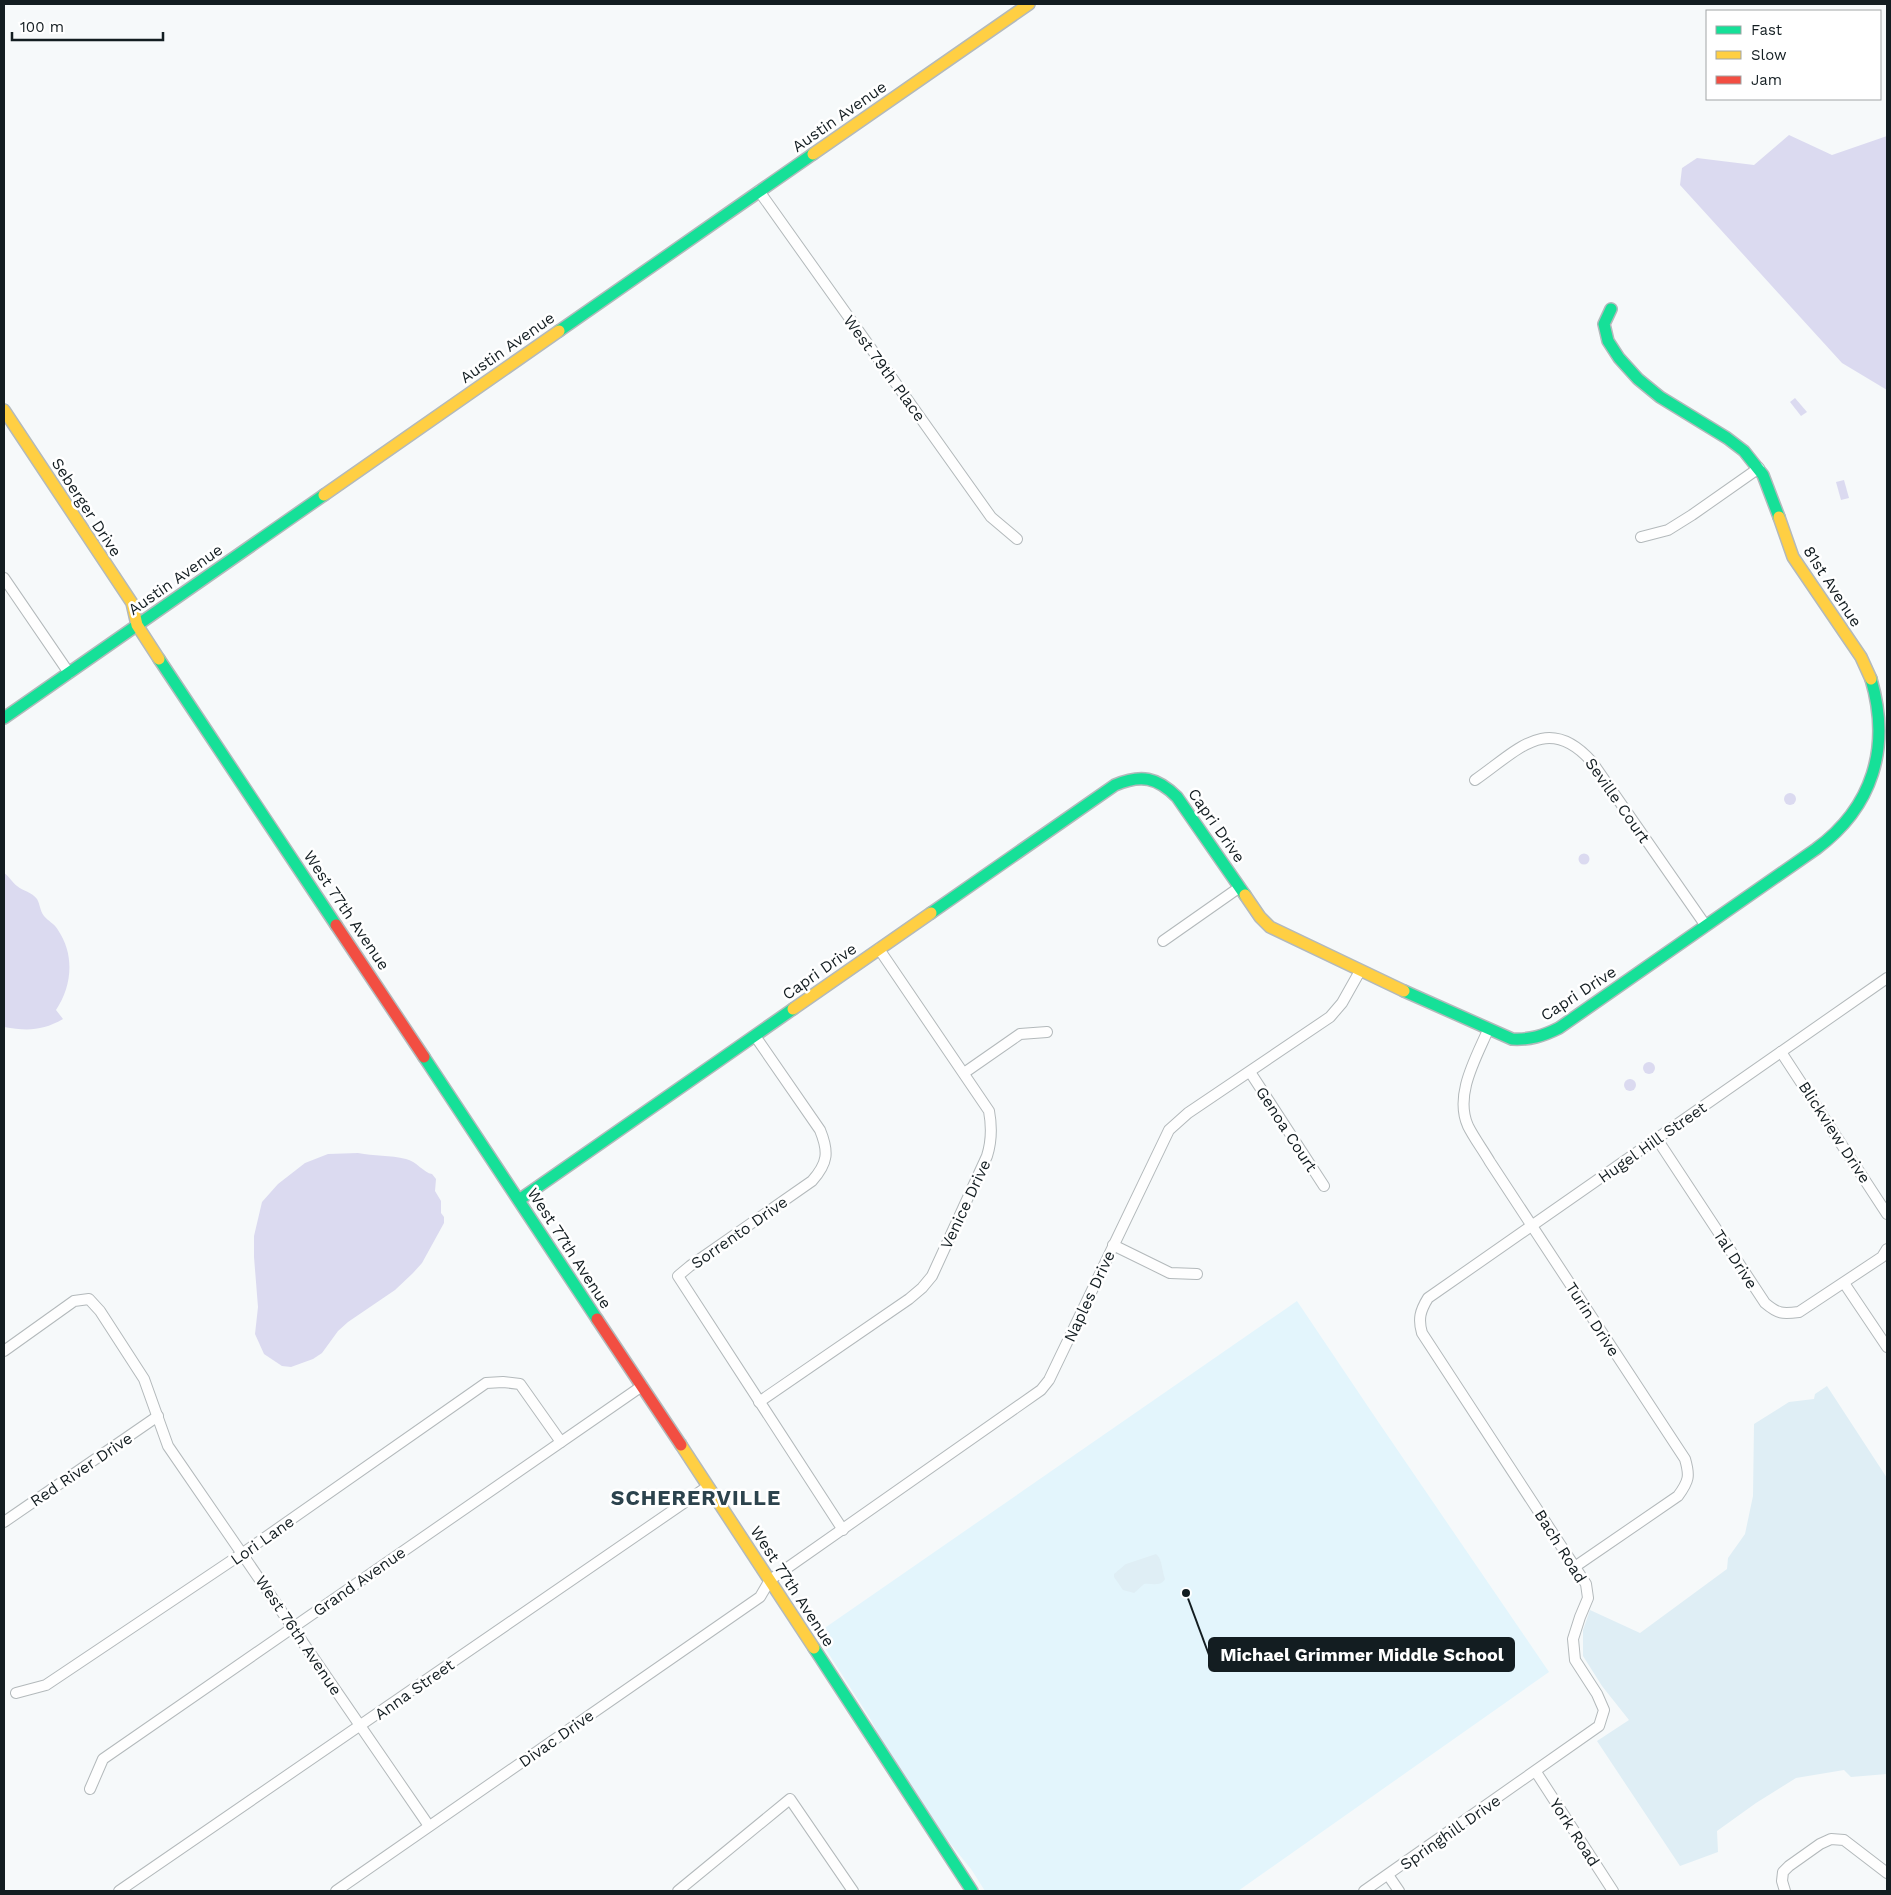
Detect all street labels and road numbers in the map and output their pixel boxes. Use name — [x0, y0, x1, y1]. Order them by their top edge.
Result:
street label: Austin Avenue — [788, 77, 890, 156]
street label: Austin Avenue — [456, 308, 558, 387]
street label: West 79th Place — [840, 311, 930, 425]
street label: Seberger Drive — [48, 454, 126, 560]
street label: Austin Avenue — [124, 540, 226, 619]
street label: 81st Avenue — [1799, 542, 1866, 630]
street label: Seville Court — [1581, 754, 1654, 847]
street label: Capri Drive — [1184, 785, 1249, 866]
street label: West 77th Avenue — [300, 847, 394, 974]
street label: Capri Drive — [779, 939, 860, 1004]
street label: Capri Drive — [1537, 962, 1620, 1025]
street label: Blickview Drive — [1795, 1078, 1875, 1187]
street label: Genoa Court — [1252, 1083, 1321, 1176]
street label: Hugel Hill Street — [1594, 1098, 1710, 1187]
street label: Venice Drive — [936, 1156, 994, 1252]
street label: West 77th Avenue — [523, 1184, 616, 1312]
street label: Sorrento Drive — [687, 1192, 791, 1273]
street label: Tal Drive — [1709, 1226, 1762, 1292]
street label: Naples Drive — [1060, 1248, 1119, 1345]
street label: Turin Drive — [1562, 1279, 1624, 1360]
street label: Red River Drive — [27, 1428, 136, 1511]
street label: Bach Road — [1531, 1506, 1591, 1586]
street label: Lori Lane — [227, 1512, 298, 1569]
street label: West 77th Avenue — [746, 1522, 839, 1650]
street label: Grand Avenue — [309, 1543, 409, 1620]
street label: West 76th Avenue — [251, 1572, 346, 1699]
street label: Anna Street — [371, 1655, 458, 1724]
street label: Divac Drive — [515, 1706, 597, 1771]
street label: Springhill Drive — [1396, 1791, 1504, 1874]
street label: York Road — [1546, 1795, 1604, 1870]

